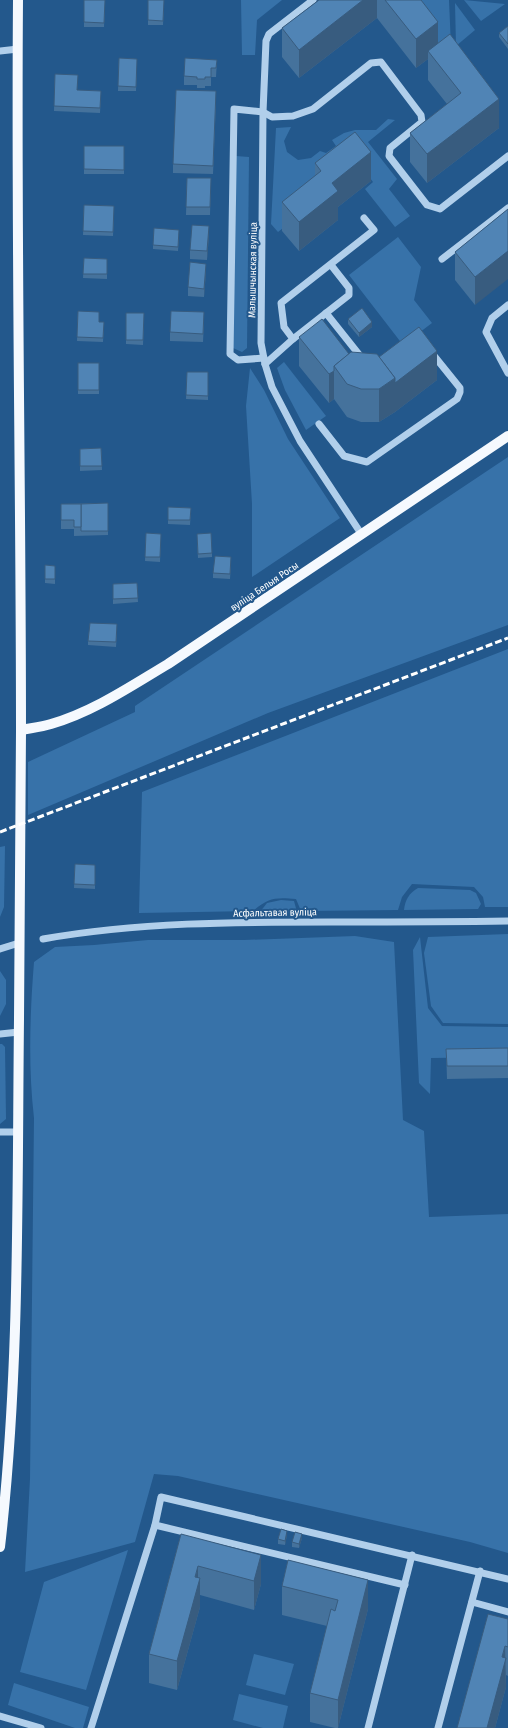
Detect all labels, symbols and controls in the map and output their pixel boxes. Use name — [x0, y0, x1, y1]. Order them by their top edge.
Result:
street label: Малышчынская вуліца — [245, 222, 260, 318]
street label: вуліца Белыя Росы — [228, 559, 301, 614]
street label: Асфальтавая вуліца — [233, 905, 317, 920]

